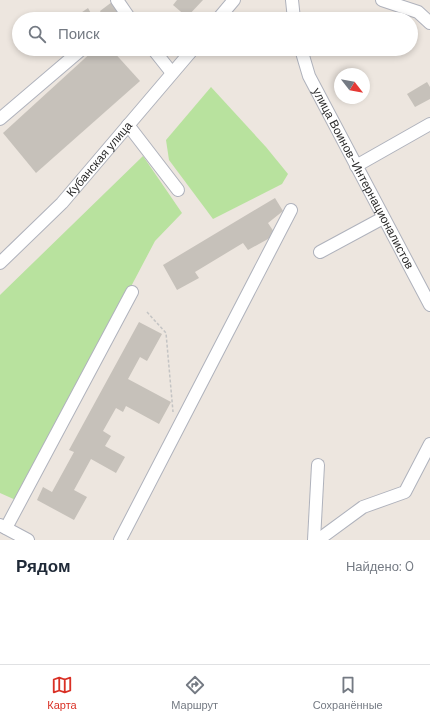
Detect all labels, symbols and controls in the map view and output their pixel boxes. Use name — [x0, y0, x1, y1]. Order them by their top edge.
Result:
search box — [12, 12, 418, 56]
icon: search — [26, 23, 48, 45]
text: Поиск — [58, 24, 100, 44]
north arrow — [334, 68, 370, 104]
street label: улица Воинов-Интернационалистов — [309, 85, 418, 272]
street label: Кубанская улица — [63, 118, 136, 200]
text: Рядом — [16, 555, 71, 577]
text: Найдено: 0 — [346, 558, 414, 575]
tab: Карта — [47, 674, 77, 712]
tab: Маршрут — [171, 674, 218, 712]
tab: Сохранённые — [313, 674, 383, 712]

